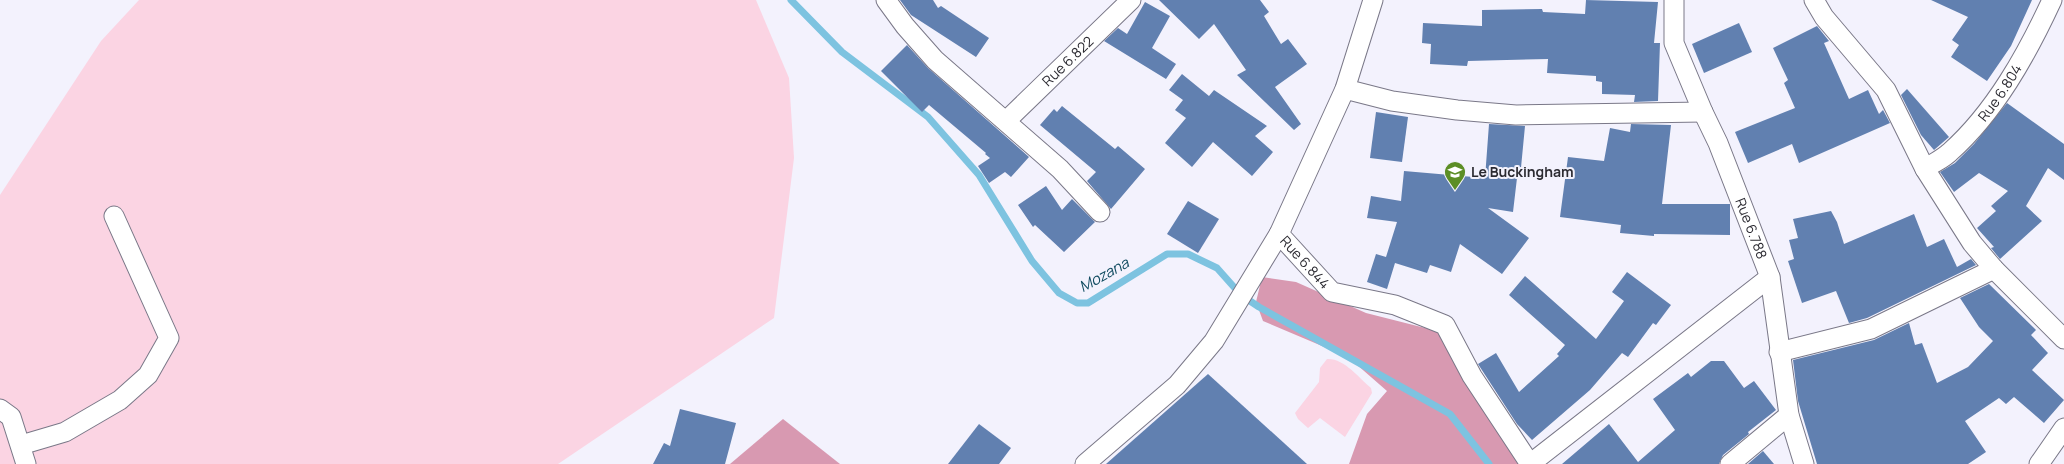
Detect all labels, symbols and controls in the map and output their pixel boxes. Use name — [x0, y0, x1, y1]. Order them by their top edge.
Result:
street label: Rue 6.822 — [1038, 32, 1097, 90]
street label: Rue 6.804 — [1973, 60, 2026, 125]
school or university icon: Le Buckingham — [1443, 160, 1467, 191]
place label: Le Buckingham — [1471, 162, 1574, 181]
street label: Rue 6.788 — [1731, 195, 1772, 261]
street label: Rue 6.844 — [1276, 232, 1334, 292]
water label: Mozana — [1075, 252, 1133, 297]

